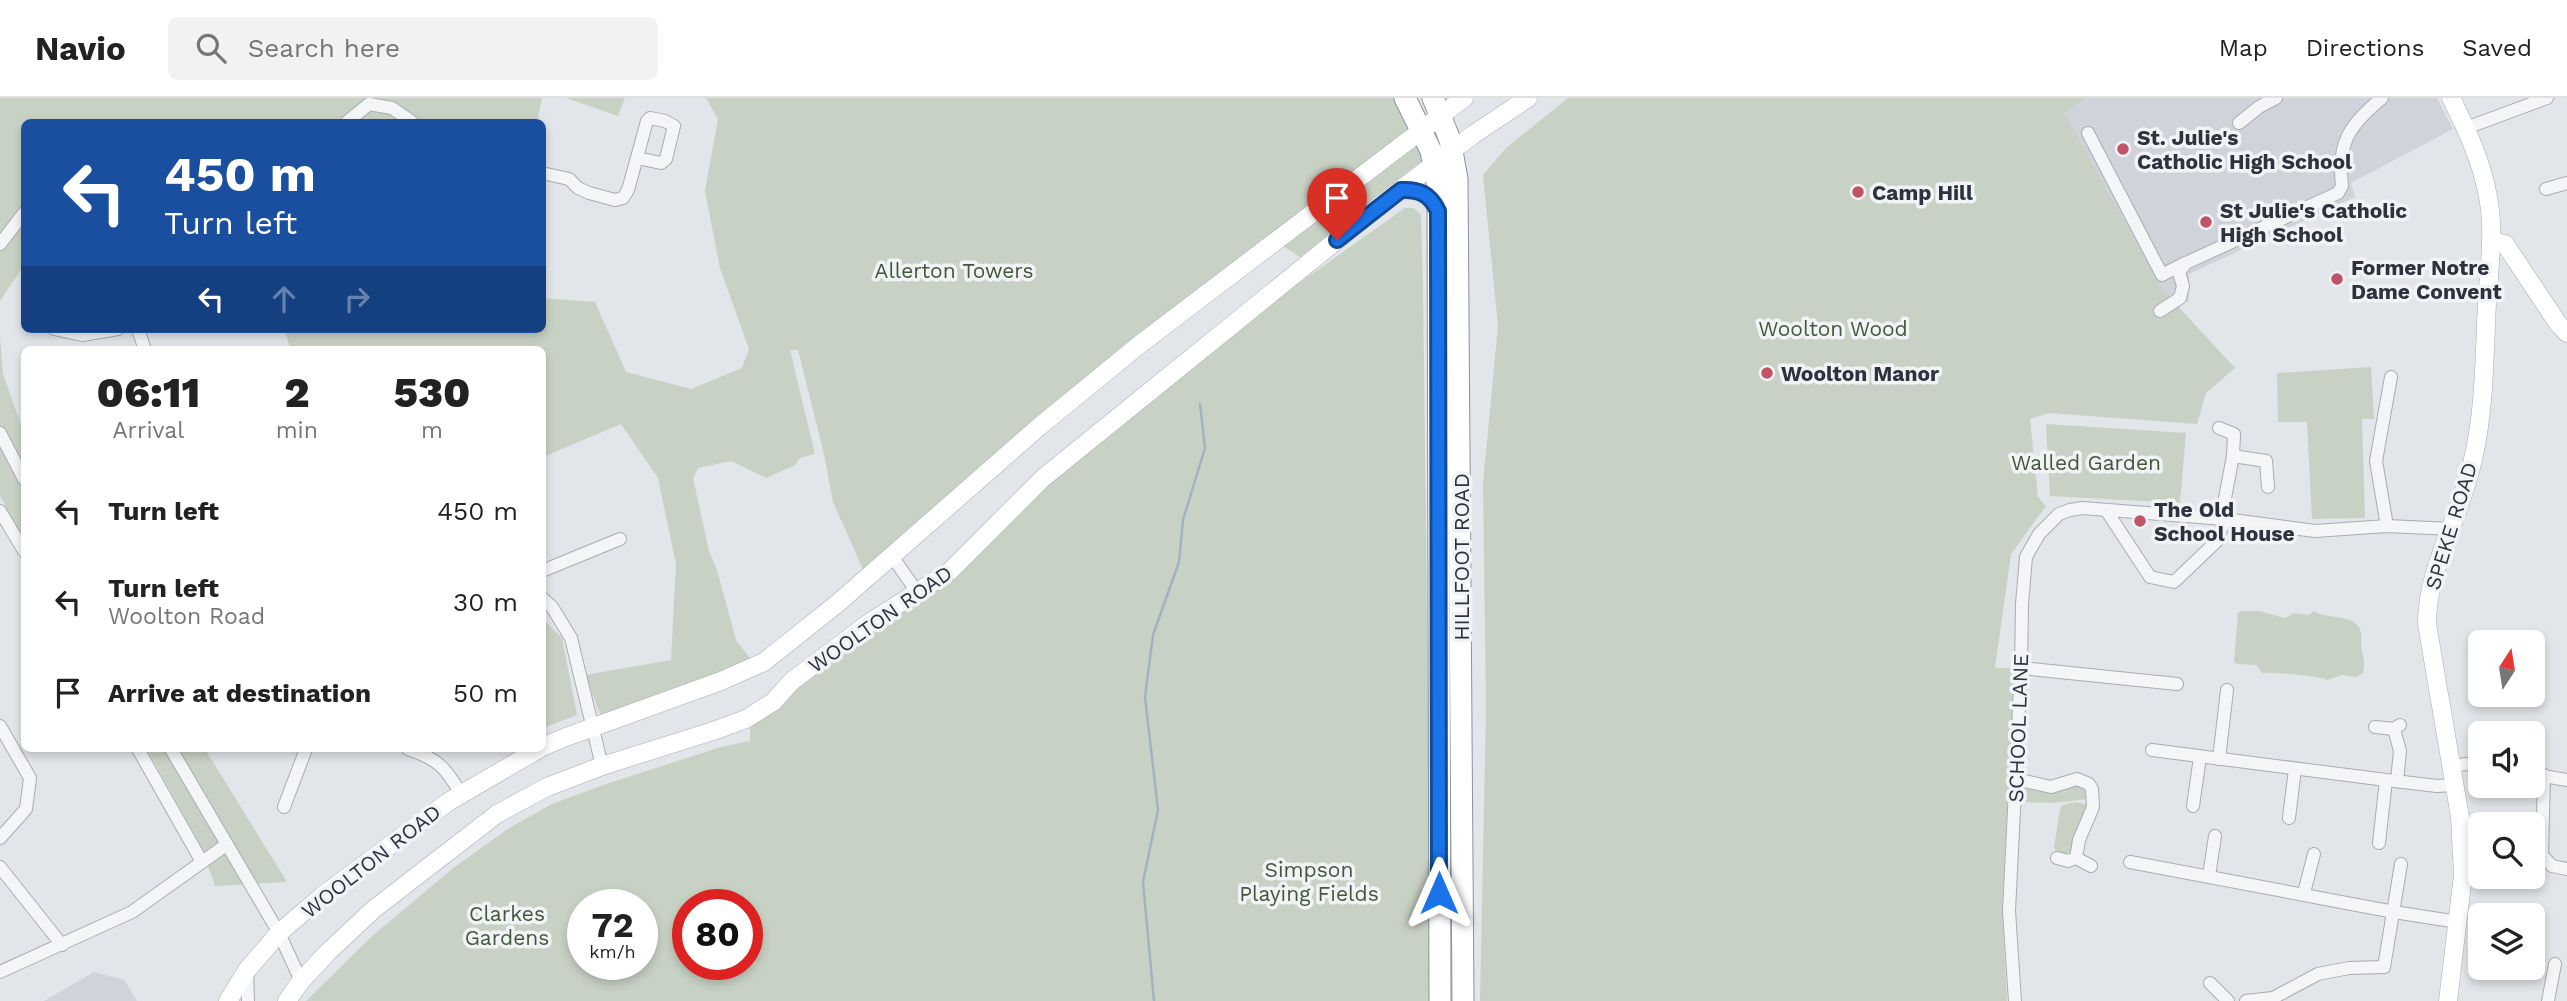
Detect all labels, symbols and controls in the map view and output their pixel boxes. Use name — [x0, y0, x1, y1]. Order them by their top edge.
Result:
search box — [168, 17, 658, 80]
text: Navio — [35, 29, 126, 68]
icon: search — [192, 29, 230, 67]
text: Search here — [248, 33, 400, 63]
text: Map — [2219, 34, 2268, 62]
text: Directions — [2306, 34, 2424, 62]
text: Saved — [2462, 34, 2532, 62]
place label: St. Julie's Catholic High School — [2137, 125, 2352, 174]
marker: St. Julie's Catholic High School — [2115, 141, 2131, 157]
text: 450 m — [164, 145, 316, 203]
icon: left — [49, 147, 140, 238]
pin — [1307, 168, 1367, 240]
icon: arrive — [1318, 179, 1356, 217]
place label: Camp Hill — [1872, 180, 1973, 205]
marker: Camp Hill — [1850, 184, 1866, 200]
place label: St Julie's Catholic High School — [2220, 198, 2407, 247]
text: Turn left — [164, 204, 297, 242]
marker: St Julie's Catholic High School — [2198, 214, 2214, 230]
place label: Former Notre Dame Convent — [2351, 255, 2502, 304]
park label: Allerton Towers — [875, 258, 1033, 283]
marker: Former Notre Dame Convent — [2329, 271, 2345, 287]
icon: left — [192, 280, 230, 318]
icon: ahead — [265, 280, 303, 318]
icon: right — [338, 280, 376, 318]
park label: Woolton Wood — [1758, 316, 1908, 341]
place label: Woolton Manor — [1781, 361, 1939, 386]
marker: Woolton Manor — [1759, 365, 1775, 381]
text: 06:11 — [97, 368, 200, 417]
text: 2 — [284, 368, 309, 417]
text: 530 — [394, 368, 470, 417]
text: Arrival — [112, 417, 184, 444]
text: min — [276, 417, 318, 444]
text: m — [421, 417, 443, 444]
park label: Walled Garden — [2011, 450, 2161, 475]
street label: SPEKE ROAD — [2420, 459, 2482, 593]
street label: HILLFOOT ROAD — [1449, 473, 1474, 641]
icon: left — [49, 492, 87, 530]
text: Turn left — [108, 496, 219, 526]
text: 450 m — [437, 496, 518, 526]
place label: The Old School House — [2154, 497, 2295, 546]
marker: The Old School House — [2132, 513, 2148, 529]
street label: WOOLTON ROAD — [803, 560, 957, 678]
text: Turn left — [108, 573, 219, 603]
icon: left — [49, 583, 87, 621]
text: 30 m — [453, 587, 518, 617]
text: Woolton Road — [108, 603, 265, 630]
north arrow — [2468, 630, 2544, 707]
map controls — [2468, 630, 2545, 980]
street label: SCHOOL LANE — [2003, 653, 2033, 803]
icon: arrive — [49, 674, 87, 712]
text: Arrive at destination — [108, 678, 371, 708]
text: 50 m — [453, 678, 518, 708]
button: sound — [2468, 721, 2545, 798]
street label: WOOLTON ROAD — [296, 799, 446, 923]
button: search — [2468, 812, 2545, 889]
position arrow — [1402, 856, 1476, 930]
park label: Simpson Playing Fields — [1239, 857, 1379, 906]
speed limit sign: 80 — [672, 889, 763, 980]
park label: Clarkes Gardens — [465, 901, 549, 950]
button: layers — [2468, 903, 2545, 980]
text: 72 — [591, 904, 634, 946]
text: km/h — [589, 941, 636, 962]

